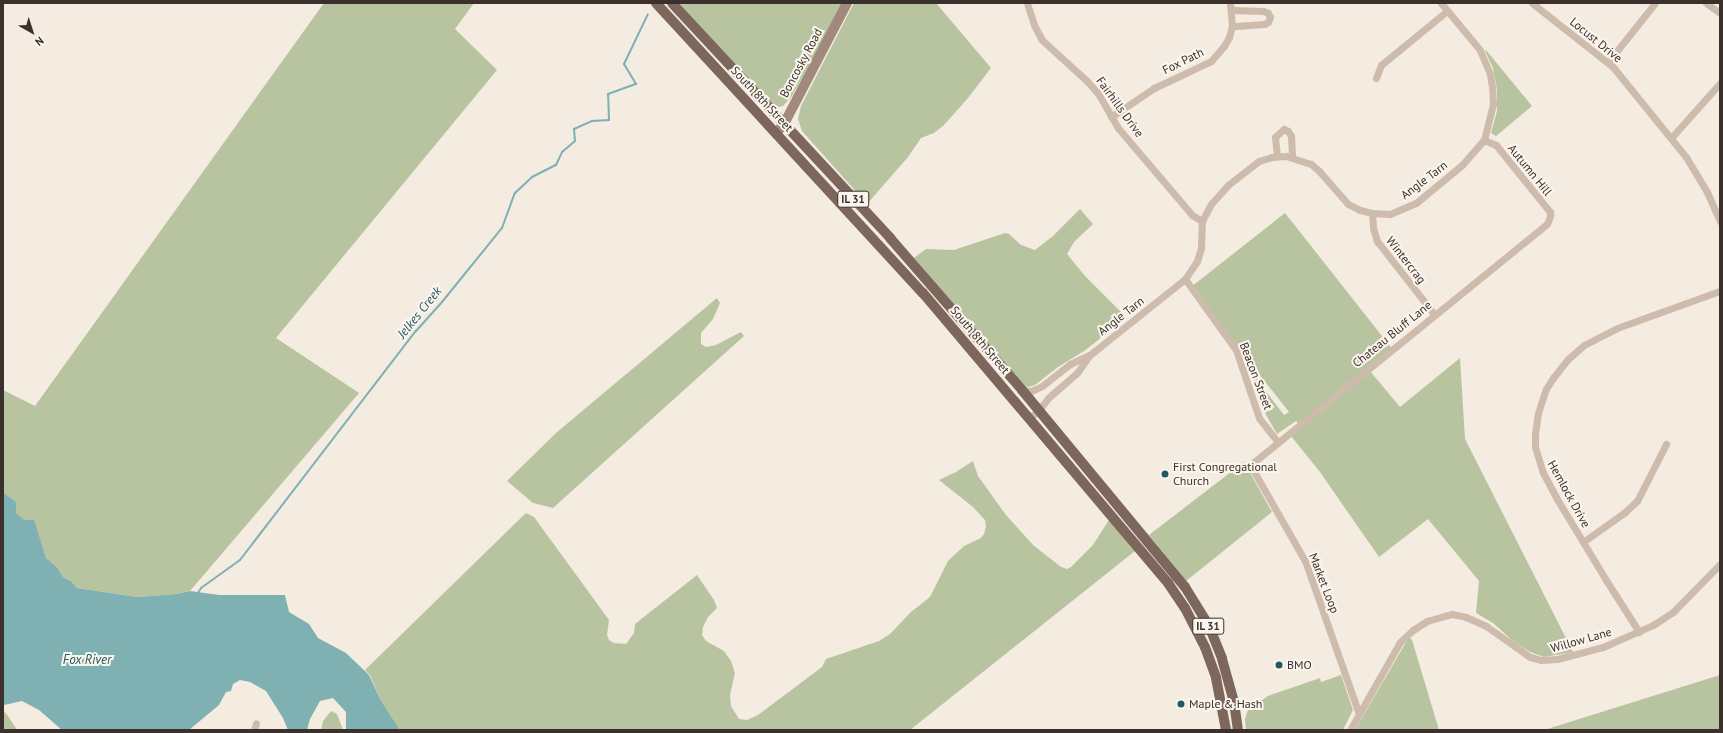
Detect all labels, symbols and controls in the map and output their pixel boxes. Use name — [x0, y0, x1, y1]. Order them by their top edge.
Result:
north arrow — [12, 12, 52, 52]
street label: Locust Drive — [1567, 15, 1625, 65]
street label: Boncosky Road — [777, 26, 825, 100]
text: N — [32, 34, 47, 49]
street label: Fox Path — [1160, 45, 1206, 77]
street label: South 8th Street — [728, 63, 796, 135]
street label: Fairhills Drive — [1093, 74, 1147, 140]
street label: Autumn Hill — [1505, 141, 1555, 199]
street label: Angle Tarn — [1398, 158, 1450, 202]
road number: IL 31 — [836, 190, 870, 208]
street label: Wintercrag — [1383, 234, 1429, 286]
water label: Jelkes Creek — [394, 284, 446, 342]
street label: Angle Tarn — [1095, 293, 1147, 339]
street label: Chateau Bluff Lane — [1350, 298, 1434, 370]
street label: South 8th Street — [947, 303, 1013, 377]
street label: Beacon Street — [1237, 340, 1275, 412]
street label: Hemlock Drive — [1544, 458, 1594, 530]
place label: First Congregational Church — [1173, 460, 1277, 488]
marker: First Congregational Church — [1160, 469, 1170, 479]
street label: Market Loop — [1306, 551, 1342, 615]
road number: IL 31 — [1191, 617, 1225, 635]
street label: Willow Lane — [1549, 624, 1613, 656]
water label: Fox River — [63, 652, 111, 668]
place label: BMO — [1287, 658, 1312, 672]
marker: BMO — [1274, 660, 1284, 670]
place label: Maple & Hash — [1189, 697, 1262, 711]
marker: Maple & Hash — [1176, 699, 1186, 709]

